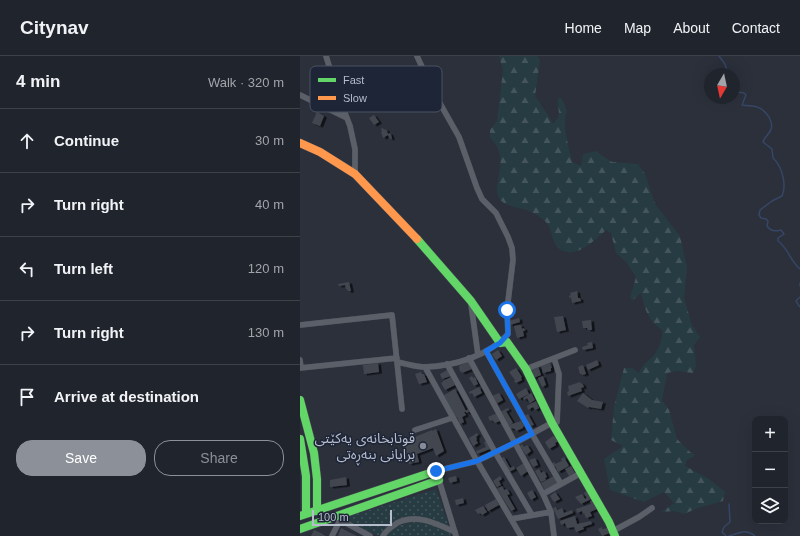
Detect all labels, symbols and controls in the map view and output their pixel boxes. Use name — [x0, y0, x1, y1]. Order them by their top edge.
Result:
text: Citynav — [20, 17, 89, 38]
text: Home — [565, 20, 602, 36]
text: Map — [624, 20, 651, 36]
text: About — [673, 20, 710, 36]
text: Contact — [732, 20, 780, 36]
legend — [310, 66, 442, 112]
north arrow — [704, 68, 740, 104]
text: 4 min — [16, 72, 60, 91]
text: Fast — [343, 74, 364, 86]
text: Walk · 320 m — [208, 75, 284, 90]
text: Slow — [343, 92, 367, 104]
icon: ahead — [16, 130, 38, 152]
text: Continue — [54, 132, 119, 149]
text: 30 m — [255, 133, 284, 148]
icon: right — [16, 194, 38, 216]
text: Turn right — [54, 196, 124, 213]
text: 40 m — [255, 197, 284, 212]
icon: left — [16, 258, 38, 280]
text: Turn left — [54, 260, 113, 277]
text: 120 m — [248, 261, 284, 276]
route start — [498, 301, 516, 319]
icon: right — [16, 322, 38, 344]
text: Turn right — [54, 324, 124, 341]
text: 130 m — [248, 325, 284, 340]
icon: arrive — [16, 386, 38, 408]
text: Arrive at destination — [54, 388, 199, 405]
map controls — [752, 416, 788, 524]
button: + — [752, 416, 788, 452]
place label: قوتابخانەی یەکێتی برایانی بنەڕەتی — [315, 430, 415, 466]
button: Save — [16, 440, 146, 476]
button: Share — [154, 440, 284, 476]
marker: قوتابخانەی یەکێتی برایانی بنەڕەتی — [418, 441, 428, 451]
button: − — [752, 452, 788, 488]
route end — [427, 462, 445, 480]
button: layers — [752, 488, 788, 524]
scale bar — [312, 508, 392, 527]
text: 100 m — [318, 511, 349, 523]

